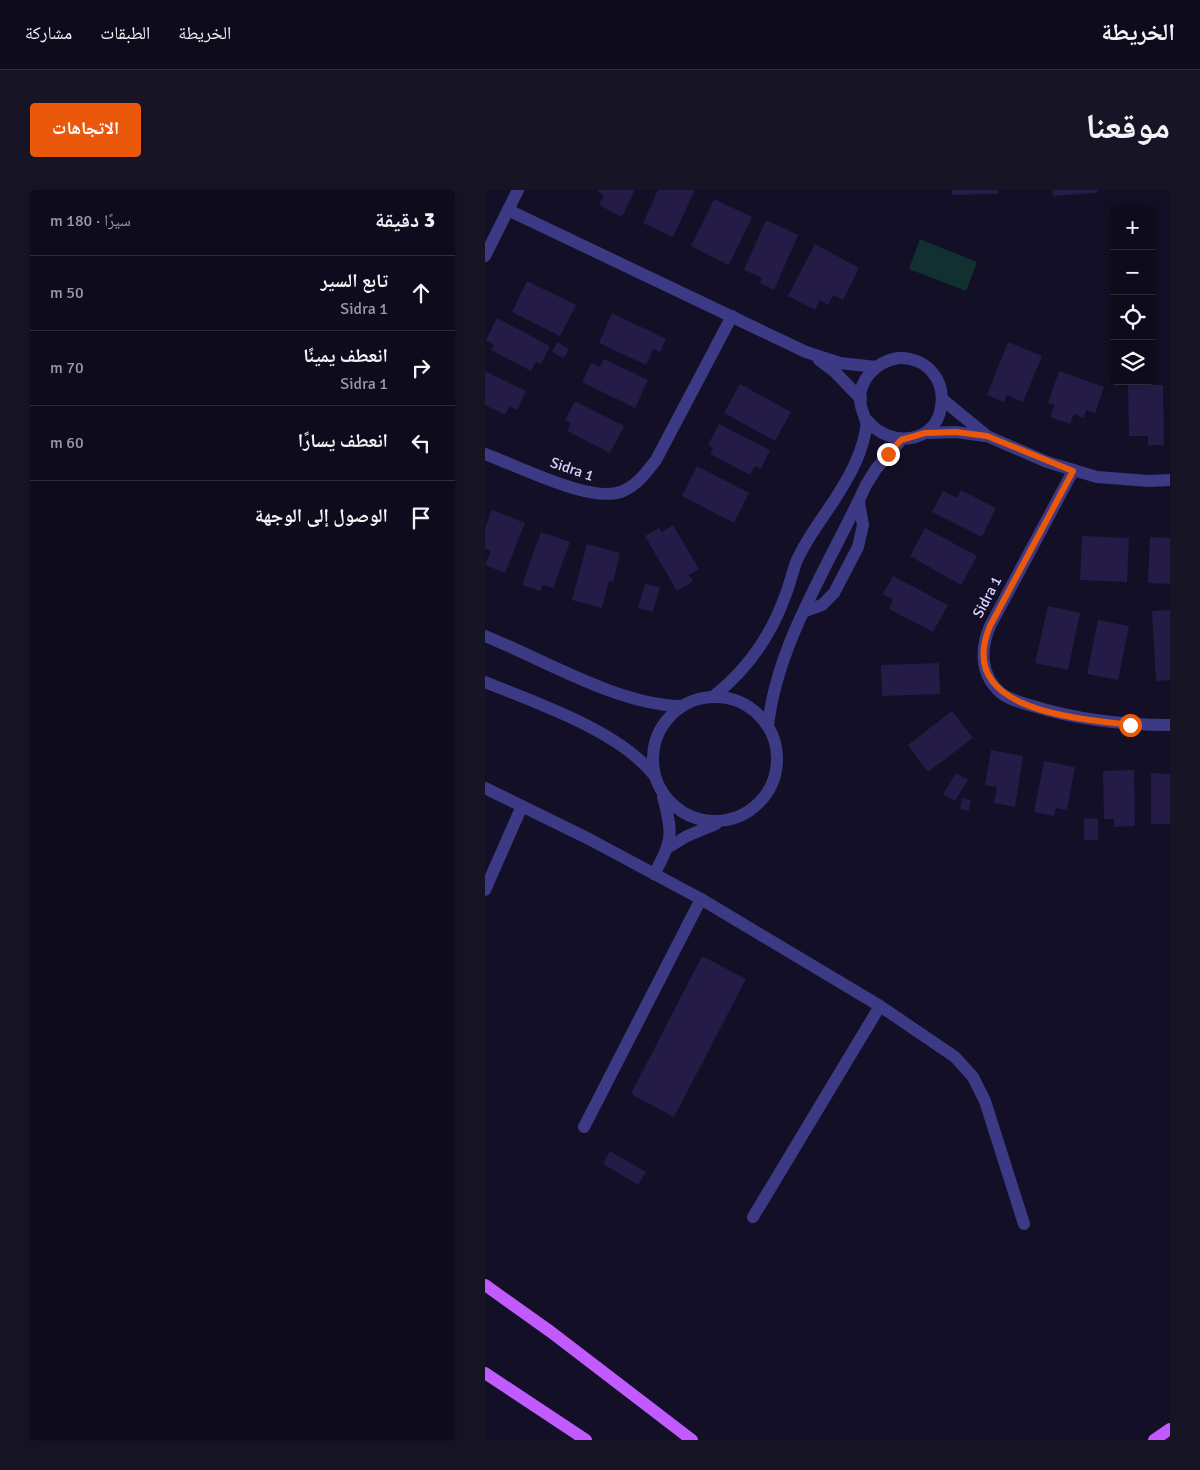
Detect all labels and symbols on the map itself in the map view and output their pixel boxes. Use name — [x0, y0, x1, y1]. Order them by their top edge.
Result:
route end — [877, 443, 900, 466]
street label: Sidra 1 — [548, 453, 596, 485]
street label: Sidra 1 — [969, 573, 1005, 621]
route start — [1119, 714, 1142, 737]

